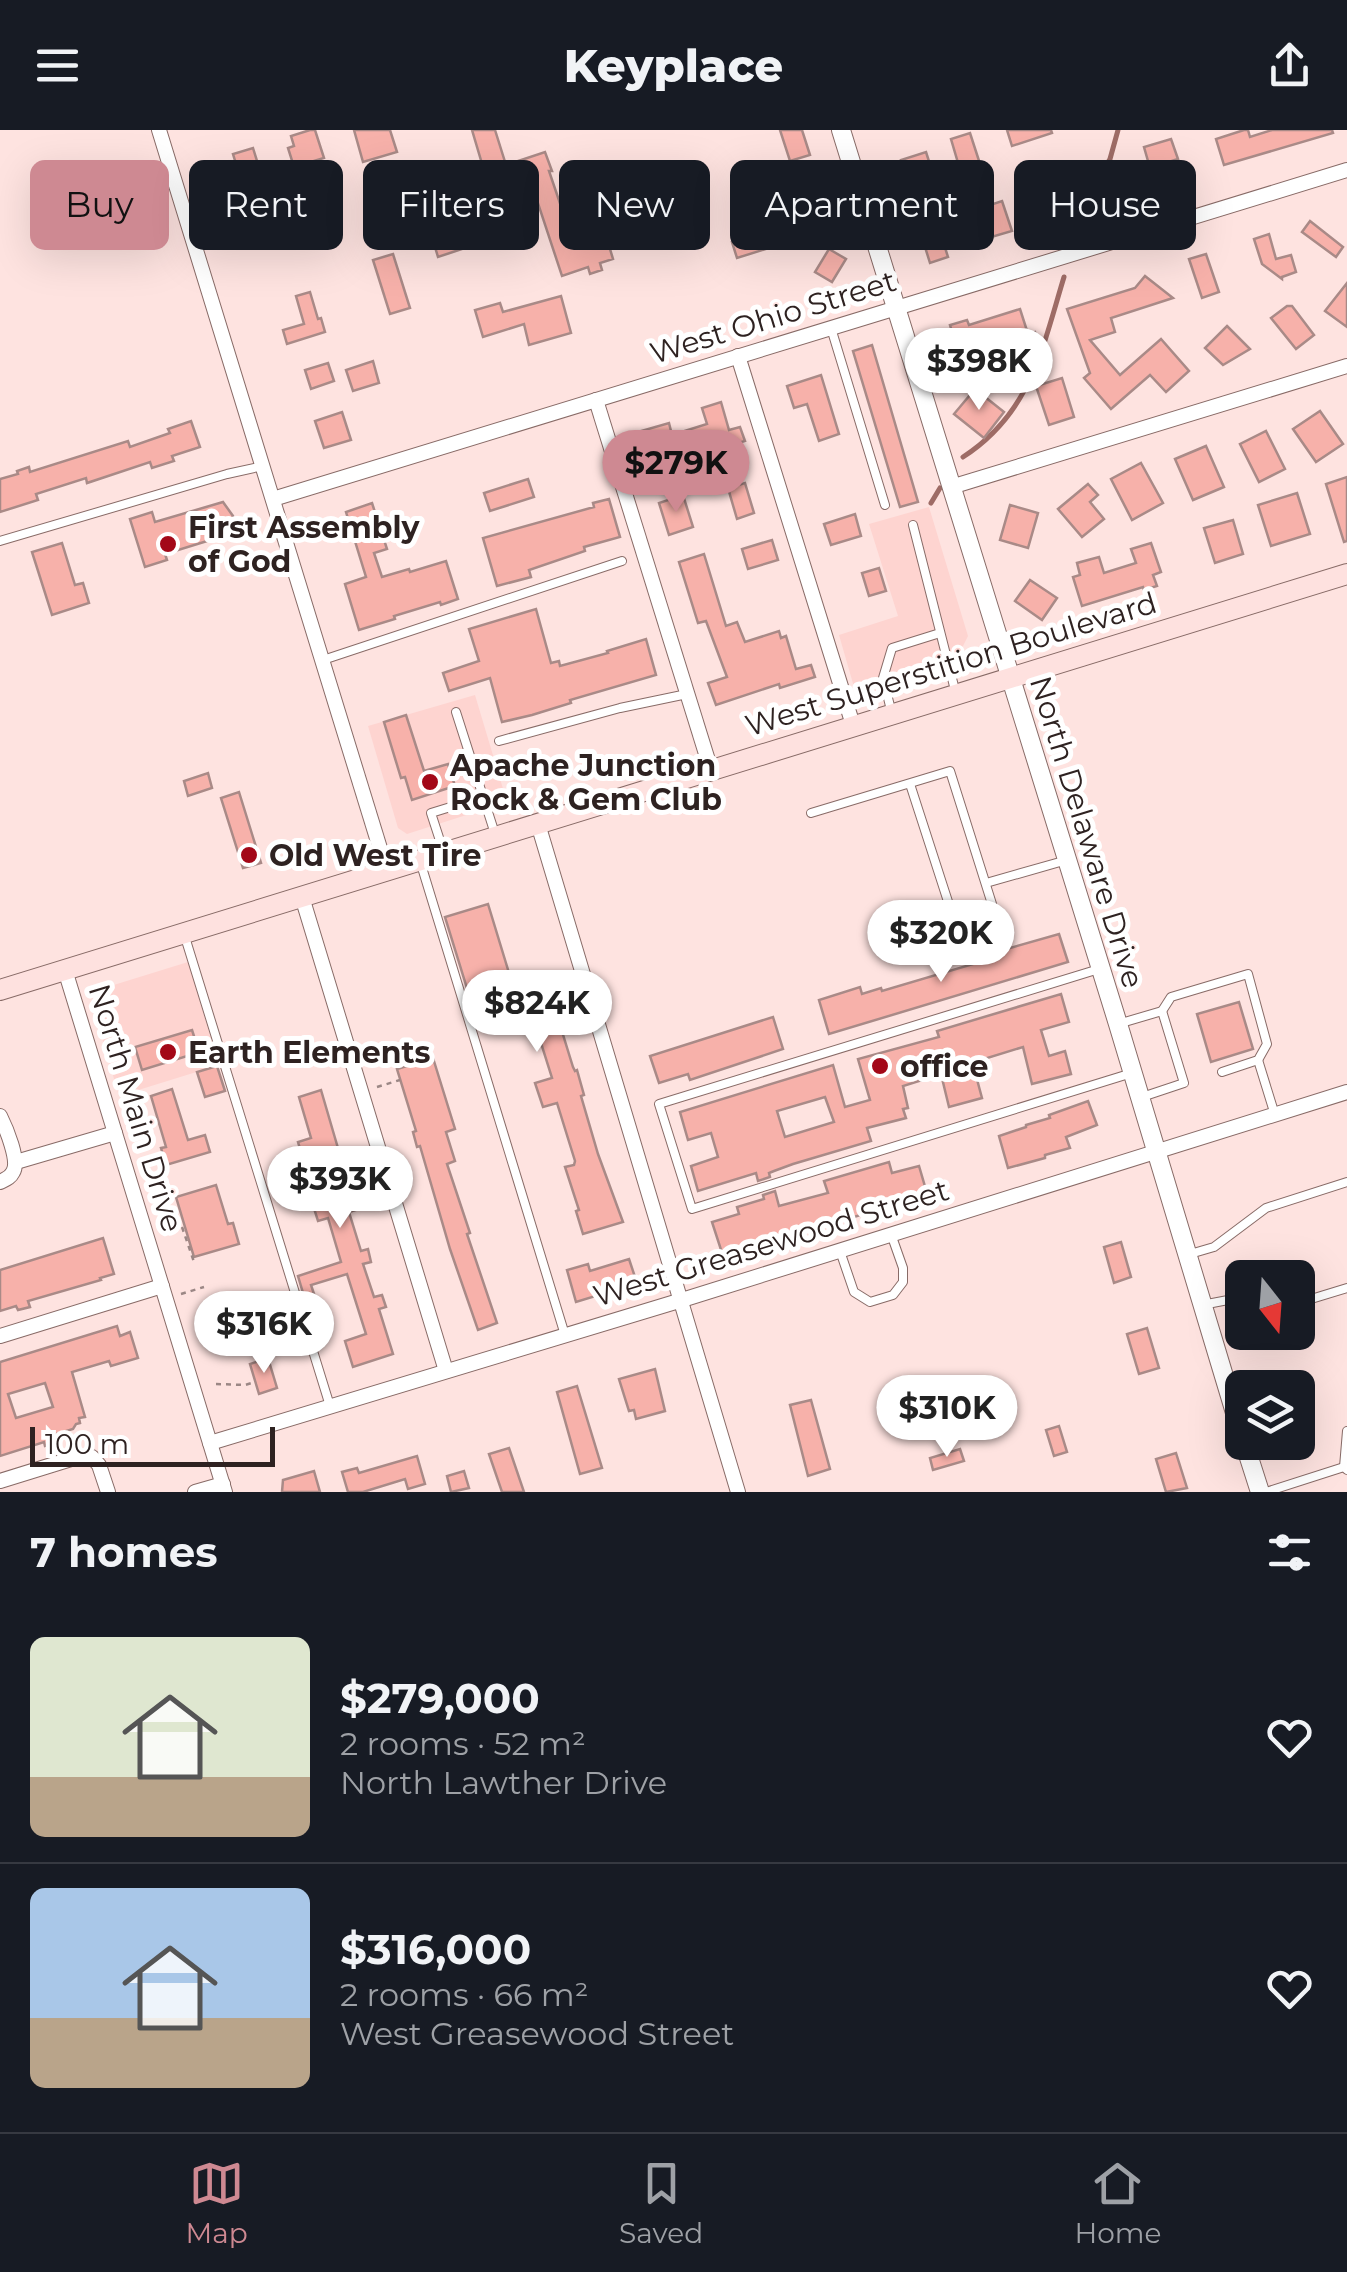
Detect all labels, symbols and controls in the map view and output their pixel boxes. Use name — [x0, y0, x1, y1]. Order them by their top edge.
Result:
icon: menu — [30, 38, 85, 93]
text: Keyplace — [564, 38, 783, 93]
icon: share — [1262, 38, 1317, 93]
chip: Buy — [30, 160, 169, 250]
chip: Rent — [189, 160, 343, 250]
chip: Filters — [363, 160, 539, 250]
chip: New — [559, 160, 710, 250]
chip: Apartment — [730, 160, 994, 250]
chip: House — [1014, 160, 1196, 250]
street label: West Ohio Street — [645, 262, 901, 372]
pin: $398K — [909, 328, 1049, 413]
text: $398K — [927, 341, 1031, 380]
pin: $279K — [606, 430, 746, 515]
text: $279K — [624, 443, 728, 482]
place label: First Assembly of God — [188, 509, 420, 580]
marker: First Assembly of God — [157, 533, 179, 555]
street label: West Superstition Boulevard — [741, 584, 1161, 744]
street label: North Delaware Drive — [1022, 672, 1152, 992]
place label: Apache Junction Rock & Gem Club — [449, 747, 722, 818]
marker: Apache Junction Rock & Gem Club — [419, 771, 441, 793]
place label: Old West Tire — [269, 837, 481, 874]
marker: Old West Tire — [238, 844, 260, 866]
pin: $320K — [871, 900, 1011, 985]
text: $320K — [889, 913, 993, 952]
pin: $824K — [467, 970, 607, 1055]
street label: North Main Drive — [81, 980, 191, 1236]
text: $824K — [484, 983, 590, 1022]
place label: Earth Elements — [188, 1034, 431, 1071]
marker: Earth Elements — [157, 1041, 179, 1063]
place label: office — [900, 1048, 988, 1085]
marker: office — [869, 1055, 891, 1077]
pin: $393K — [270, 1146, 410, 1231]
text: $393K — [289, 1159, 391, 1198]
street label: West Greasewood Street — [589, 1171, 953, 1315]
north arrow — [1225, 1260, 1315, 1350]
map controls — [1225, 1260, 1315, 1460]
pin: $316K — [194, 1291, 334, 1376]
text: $316K — [216, 1304, 312, 1343]
button: layers — [1225, 1370, 1315, 1460]
pin: $310K — [877, 1375, 1017, 1460]
text: $310K — [898, 1388, 996, 1427]
scale bar — [30, 1422, 275, 1466]
text: 100 m — [45, 1427, 129, 1461]
icon: filters — [1262, 1525, 1317, 1580]
text: 7 homes — [30, 1526, 218, 1578]
text: $279,000 — [340, 1672, 540, 1724]
icon: home — [110, 1677, 230, 1797]
icon: heart — [1262, 1710, 1317, 1765]
text: 2 rooms · 52 m² — [340, 1724, 586, 1763]
text: North Lawther Drive — [340, 1763, 667, 1802]
text: $316,000 — [340, 1923, 531, 1975]
icon: home — [110, 1928, 230, 2048]
icon: heart — [1262, 1961, 1317, 2016]
text: 2 rooms · 66 m² — [340, 1975, 589, 2014]
text: West Greasewood Street — [340, 2014, 734, 2053]
tab: Map — [186, 2156, 248, 2250]
tab: Saved — [619, 2156, 703, 2250]
tab: Home — [1074, 2156, 1161, 2250]

